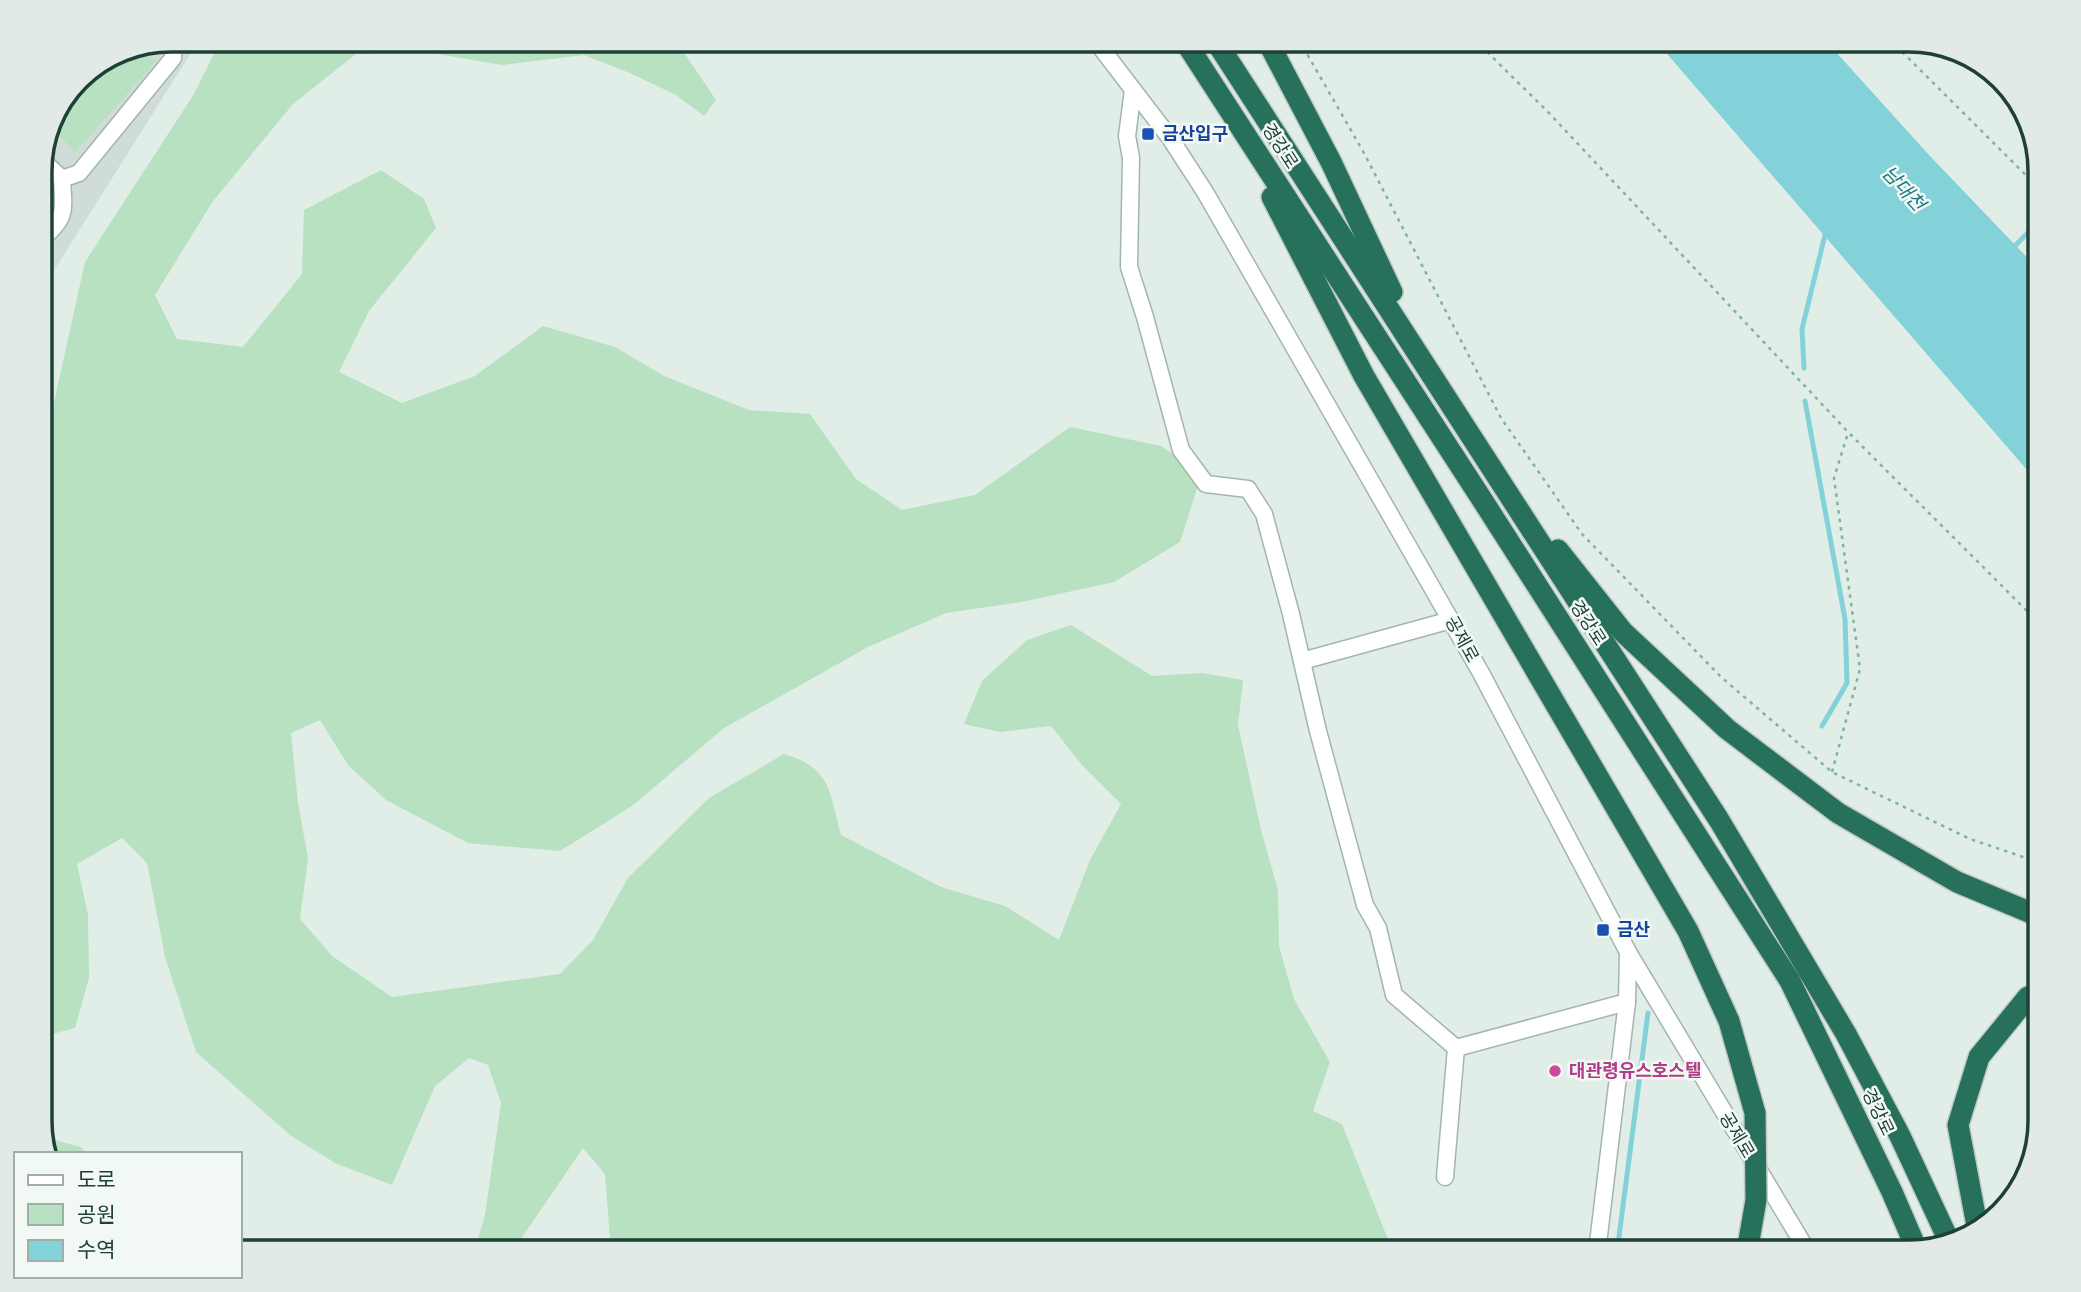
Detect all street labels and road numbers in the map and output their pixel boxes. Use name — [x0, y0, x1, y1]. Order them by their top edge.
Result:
street label: 경강로 — [1258, 119, 1303, 172]
street label: 경강로 — [1566, 596, 1611, 649]
street label: 공제로 — [1441, 612, 1484, 666]
street label: 경강로 — [1858, 1085, 1899, 1139]
street label: 공제로 — [1716, 1108, 1759, 1161]

